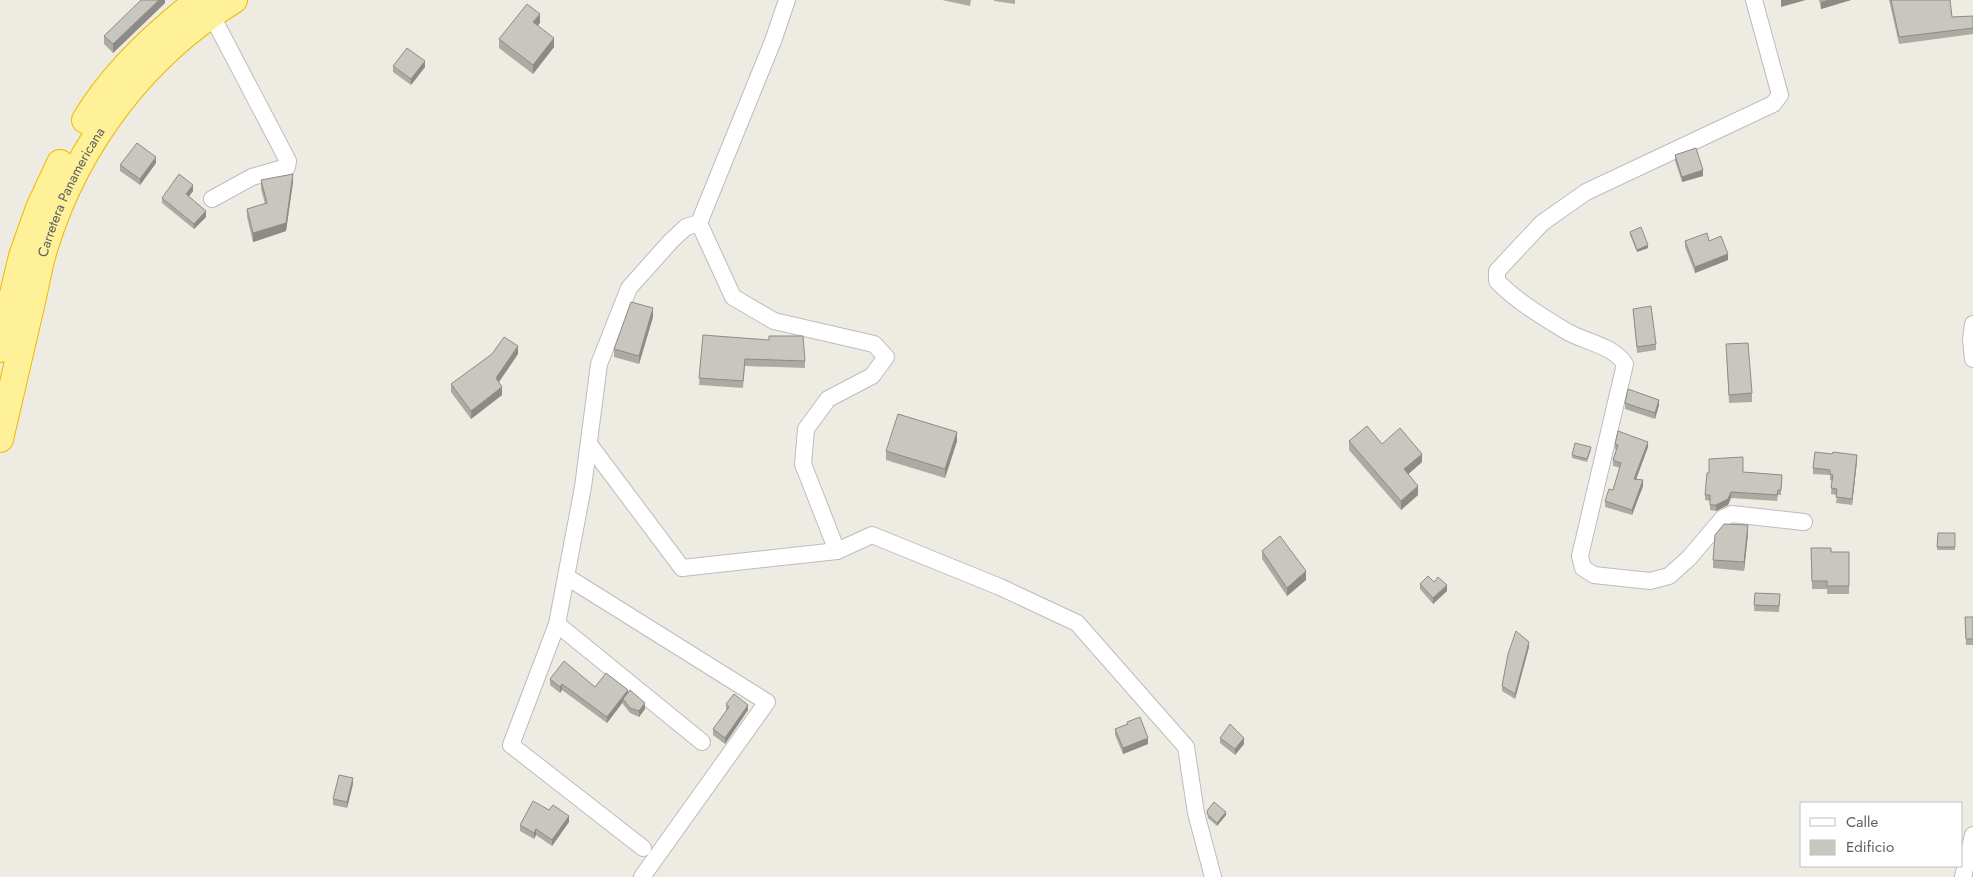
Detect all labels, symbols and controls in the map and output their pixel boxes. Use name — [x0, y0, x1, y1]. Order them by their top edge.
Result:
street label: Carretera Panamericana — [32, 123, 109, 259]
legend — [1800, 802, 1963, 867]
text: Calle — [1846, 811, 1878, 833]
text: Edificio — [1846, 836, 1894, 858]

